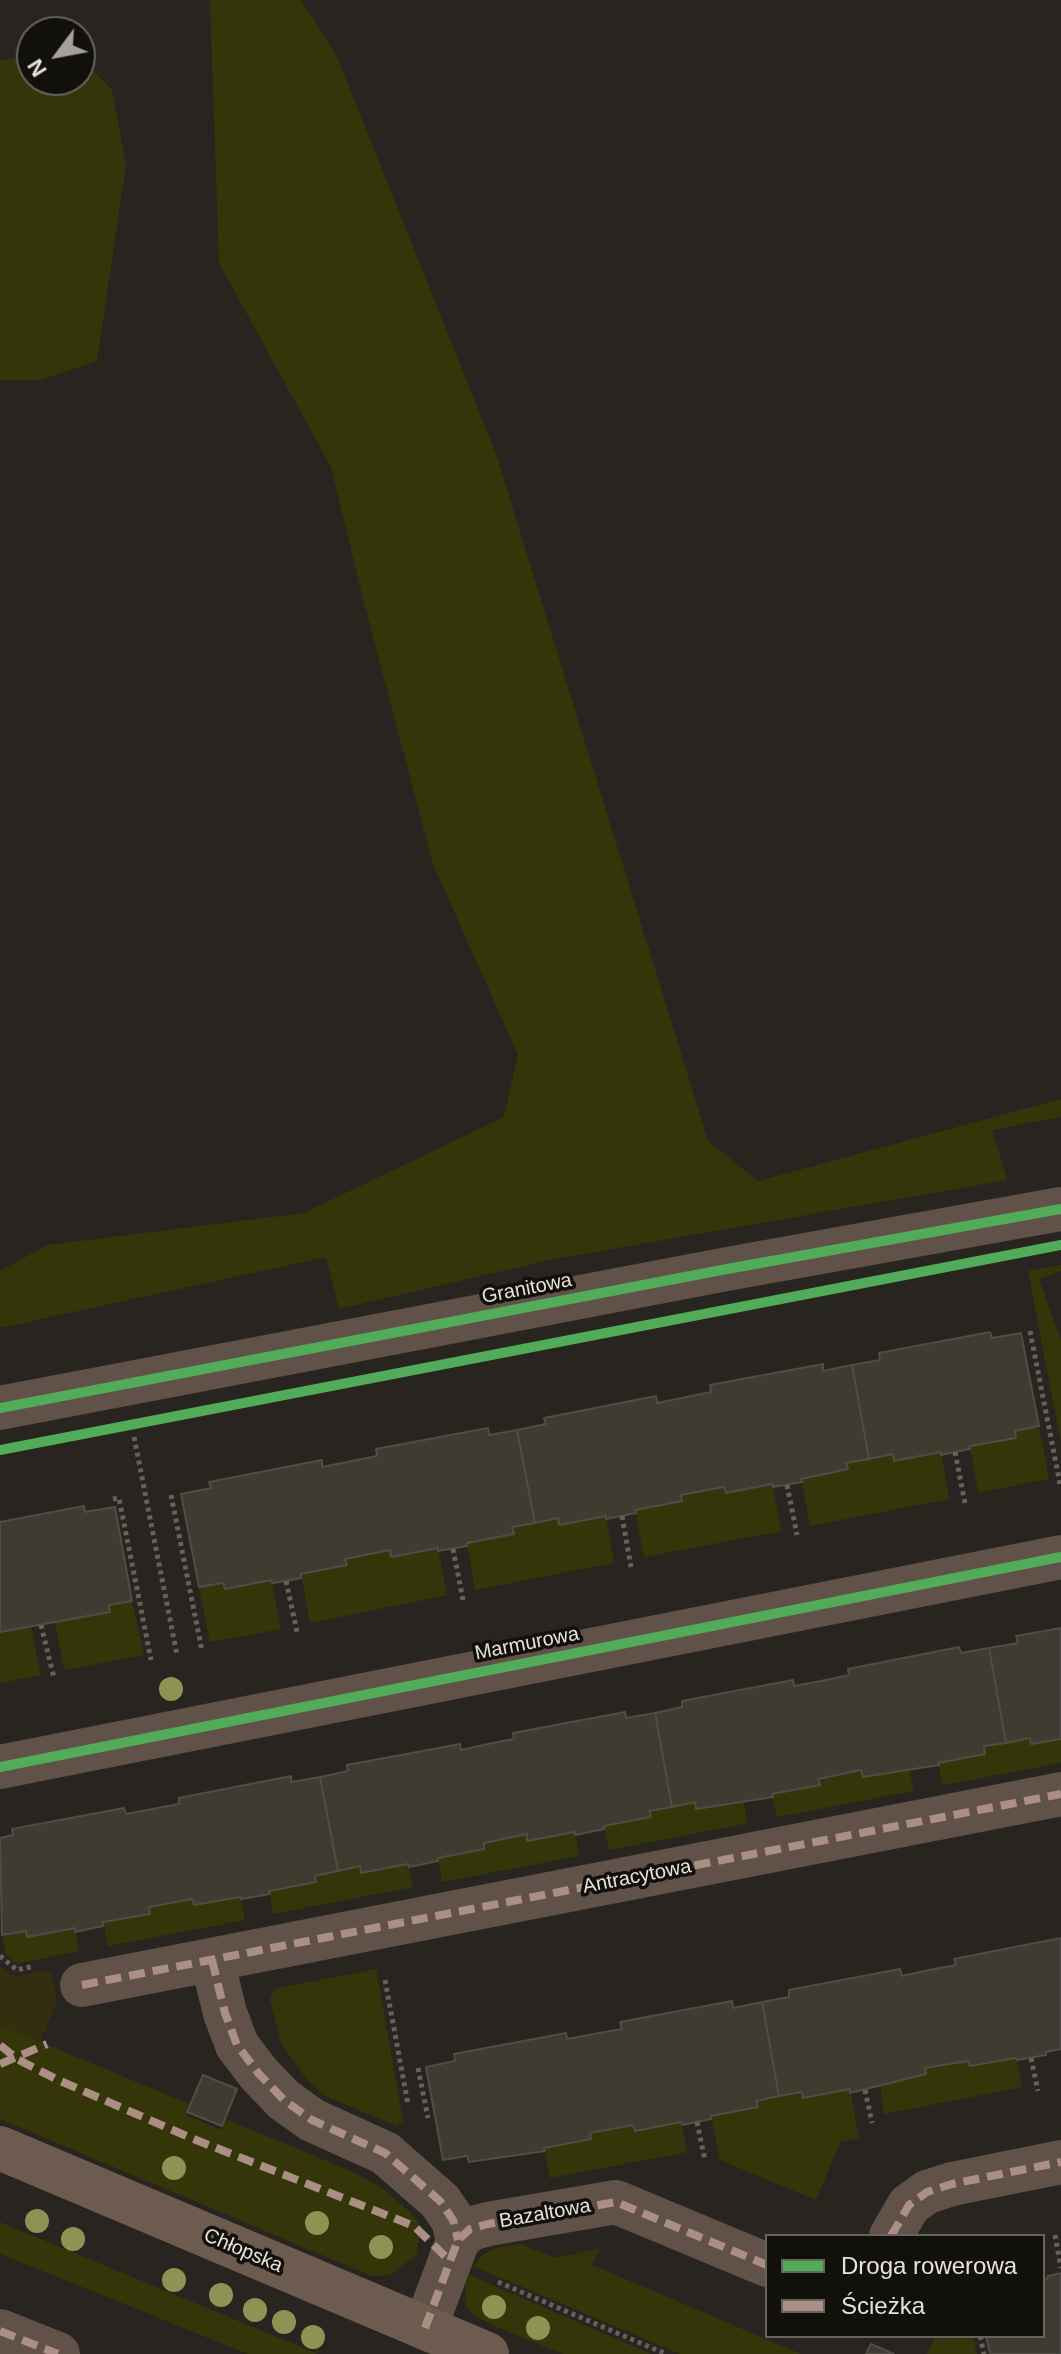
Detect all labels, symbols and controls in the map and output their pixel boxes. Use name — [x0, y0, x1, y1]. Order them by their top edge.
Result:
north arrow — [16, 16, 96, 96]
text: N — [22, 55, 52, 81]
street label: Granitowa — [480, 1269, 574, 1309]
street label: Marmurowa — [473, 1622, 581, 1666]
street label: Antracytowa — [581, 1855, 693, 1899]
street label: Bazaltowa — [497, 2194, 593, 2234]
street label: Chłopska — [200, 2224, 286, 2278]
legend — [765, 2234, 1045, 2338]
text: Droga rowerowa — [841, 2252, 1017, 2279]
text: Ścieżka — [841, 2292, 925, 2319]

